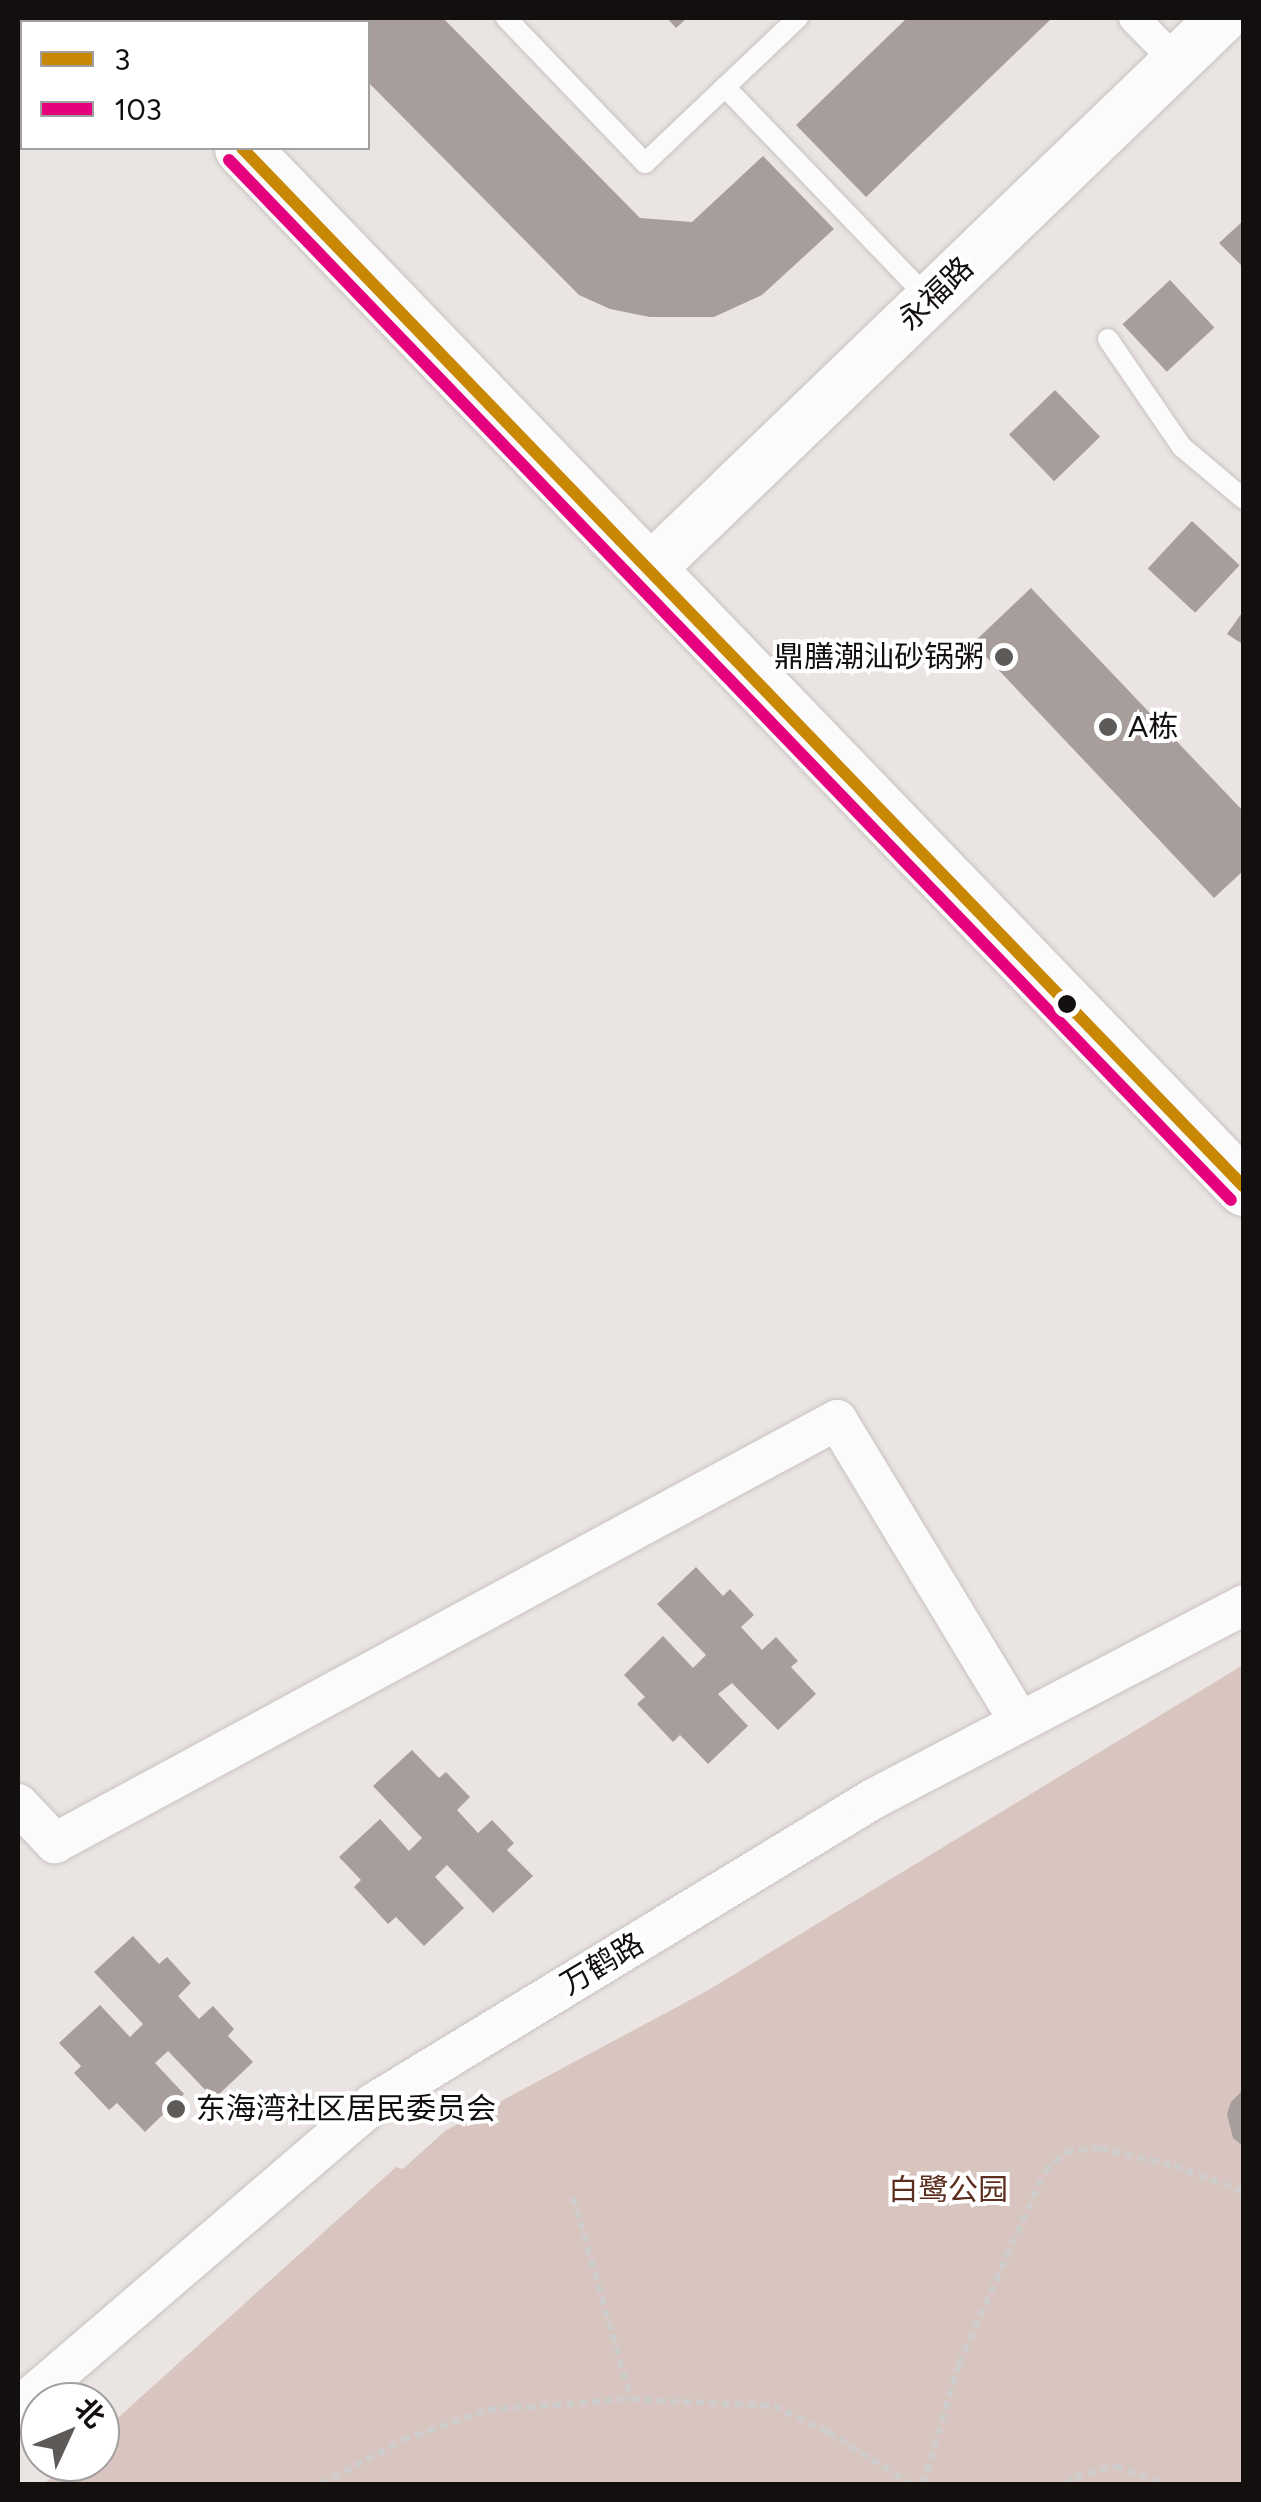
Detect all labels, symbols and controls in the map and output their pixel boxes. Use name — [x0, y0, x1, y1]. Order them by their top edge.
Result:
legend — [20, 20, 370, 150]
text: 3 — [114, 41, 130, 78]
text: 103 — [114, 91, 162, 128]
street label: 永福路 — [891, 250, 981, 338]
place label: 鼎膳潮汕砂锅粥 — [774, 639, 984, 675]
marker: 鼎膳潮汕砂锅粥 — [993, 646, 1015, 668]
place label: A栋 — [1128, 709, 1178, 745]
marker: A栋 — [1097, 716, 1119, 738]
unlabelled marker — [1057, 994, 1077, 1014]
street label: 万鹤路 — [554, 1925, 650, 2003]
place label: 东海湾社区居民委员会 — [196, 2091, 496, 2127]
marker: 东海湾社区居民委员会 — [165, 2098, 187, 2120]
park label: 白鹭公园 — [888, 2172, 1008, 2208]
north arrow — [20, 2382, 120, 2482]
text: 北 — [68, 2391, 112, 2434]

